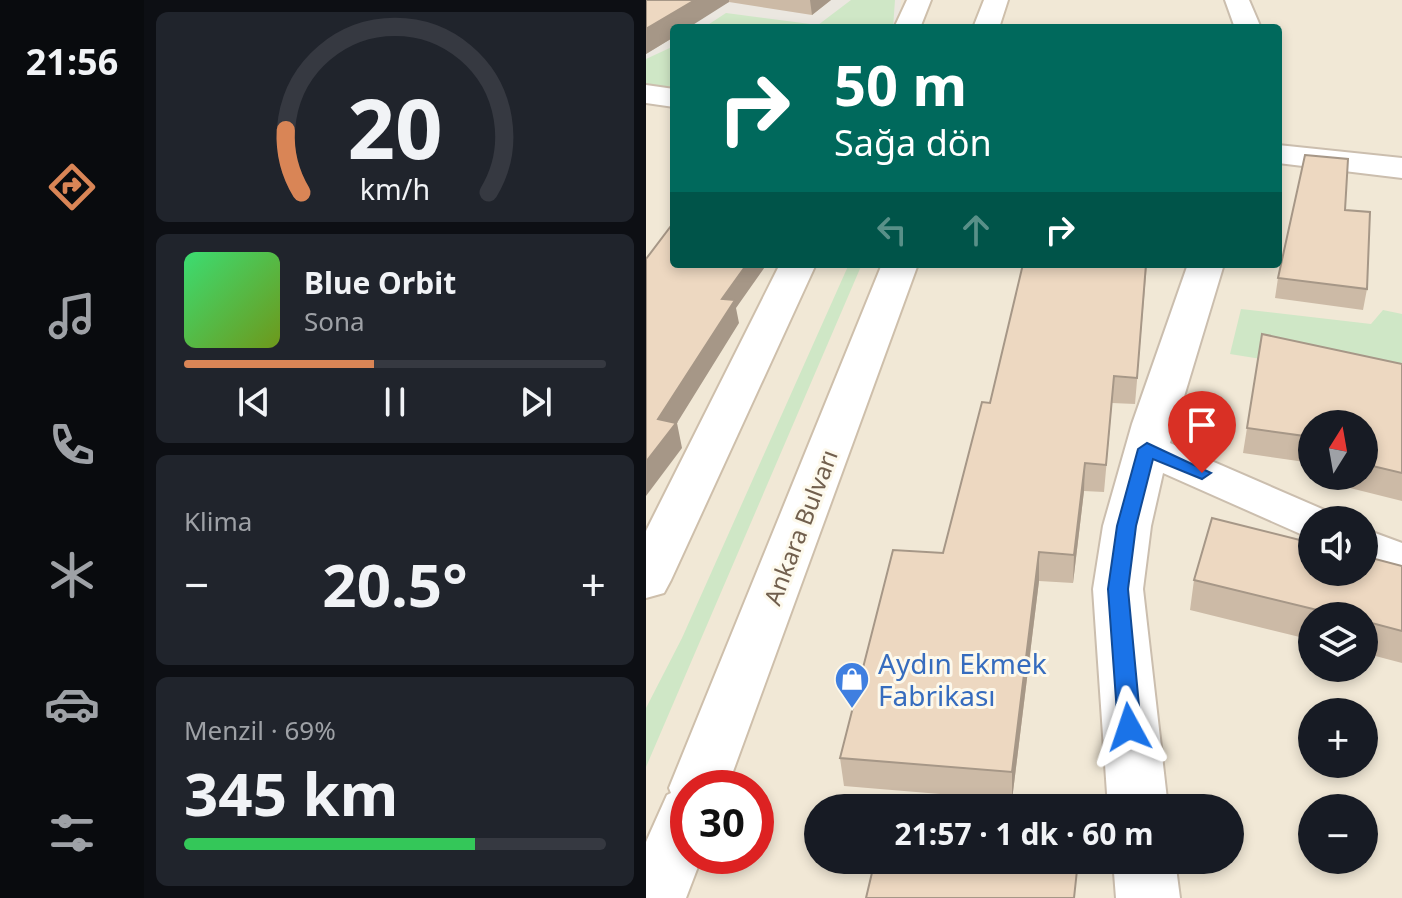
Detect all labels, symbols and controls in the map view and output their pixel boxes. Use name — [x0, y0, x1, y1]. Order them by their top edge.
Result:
text: 21:56 — [26, 37, 118, 86]
text: 50 m — [834, 46, 967, 122]
icon: right — [702, 56, 806, 160]
text: 20 — [347, 69, 443, 182]
text: Sağa dön — [834, 118, 992, 167]
icon: directions — [44, 159, 100, 215]
text: km/h — [360, 169, 430, 208]
icon: left — [870, 208, 914, 252]
icon: ahead — [954, 208, 998, 252]
icon: right — [1038, 208, 1082, 252]
text: Blue Orbit — [304, 262, 456, 303]
icon: music — [44, 288, 100, 344]
text: Sona — [304, 303, 365, 339]
icon: previous — [232, 380, 276, 424]
icon: pause — [373, 380, 417, 424]
icon: next — [514, 380, 558, 424]
pin — [1168, 391, 1236, 473]
icon: arrive — [1180, 403, 1224, 447]
north arrow — [1298, 410, 1378, 490]
map controls — [1298, 410, 1378, 874]
icon: phone — [44, 417, 100, 473]
street label: Ankara Bulvarı — [755, 445, 845, 609]
text: Klima — [184, 503, 252, 539]
button: sound — [1298, 506, 1378, 586]
text: 20.5° — [322, 543, 468, 625]
icon: climate — [44, 547, 100, 603]
text: − — [184, 554, 209, 614]
text: + — [581, 554, 606, 614]
button: layers — [1298, 602, 1378, 682]
place label: Aydın Ekmek Fabrikası — [878, 644, 1047, 714]
shop icon: Aydın Ekmek Fabrikası — [833, 660, 871, 710]
icon: car — [44, 676, 100, 732]
position arrow — [1087, 685, 1171, 769]
button: + — [1298, 698, 1378, 778]
text: Menzil · 69% — [184, 712, 336, 748]
text: 345 km — [184, 752, 398, 834]
speed limit sign: 30 — [670, 770, 774, 874]
button: − — [1298, 794, 1378, 874]
icon: filters — [44, 805, 100, 861]
text: 21:57 · 1 dk · 60 m — [894, 813, 1154, 854]

